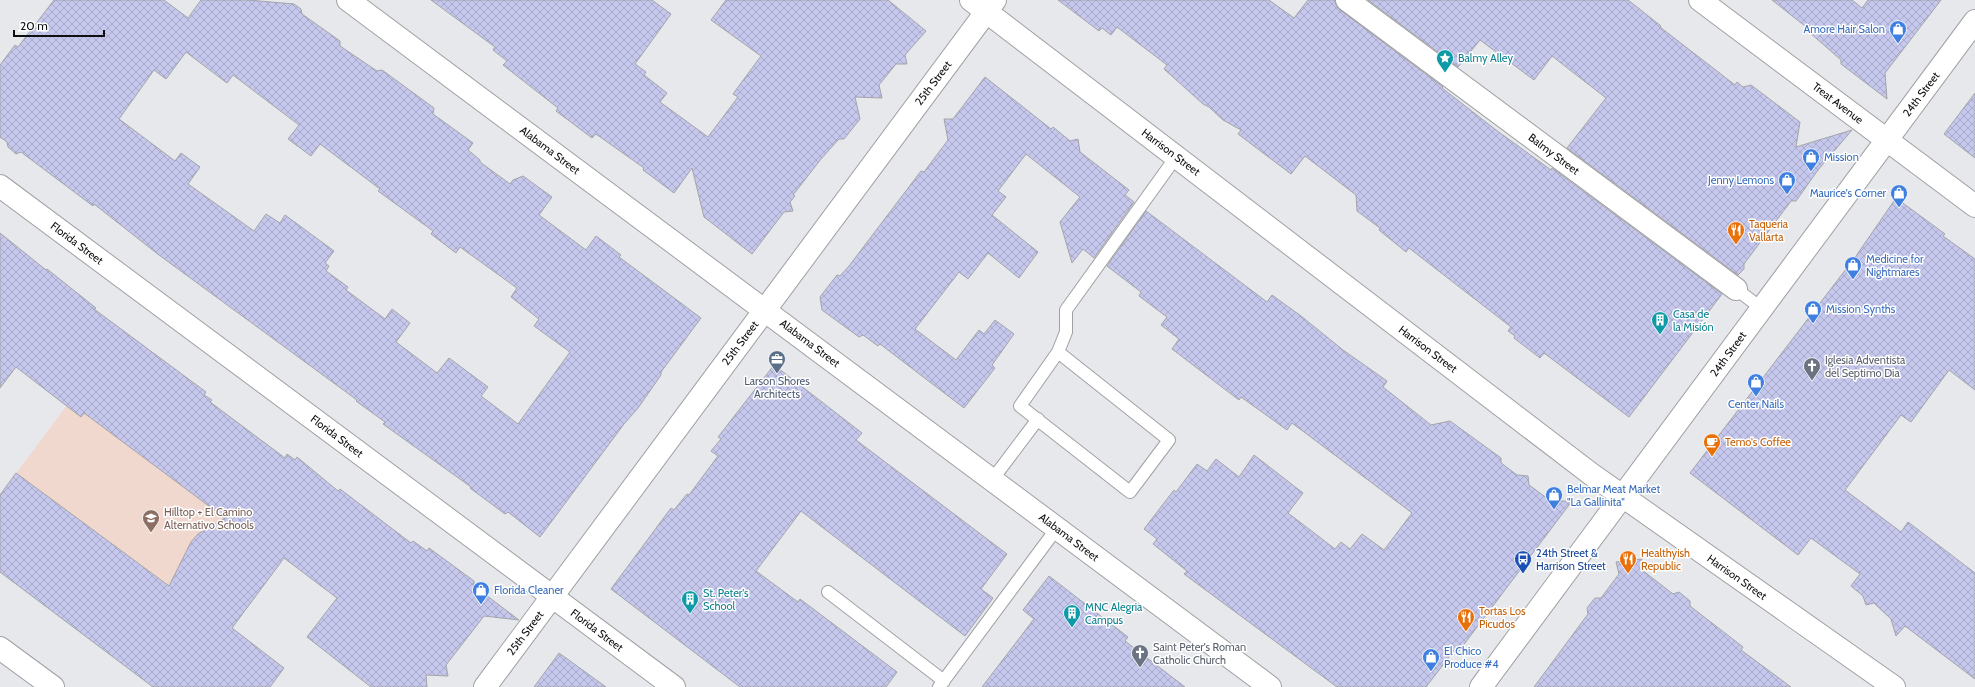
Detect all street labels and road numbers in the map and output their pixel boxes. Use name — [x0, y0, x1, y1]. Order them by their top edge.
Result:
street label: 25th Street — [912, 58, 954, 108]
street label: 24th Street — [1900, 69, 1943, 119]
street label: Treat Avenue — [1810, 79, 1866, 127]
street label: Alabama Street — [517, 123, 583, 177]
street label: Harrison Street — [1139, 125, 1203, 179]
street label: Balmy Street — [1526, 130, 1582, 178]
street label: Florida Street — [48, 219, 106, 268]
street label: Alabama Street — [777, 316, 843, 370]
street label: 25th Street — [719, 318, 761, 368]
street label: Harrison Street — [1396, 322, 1460, 376]
street label: 24th Street — [1707, 328, 1749, 379]
street label: Florida Street — [308, 412, 366, 461]
street label: Alabama Street — [1036, 510, 1102, 564]
street label: Harrison Street — [1704, 551, 1770, 603]
street label: Florida Street — [568, 606, 626, 655]
street label: 25th Street — [504, 608, 546, 658]

